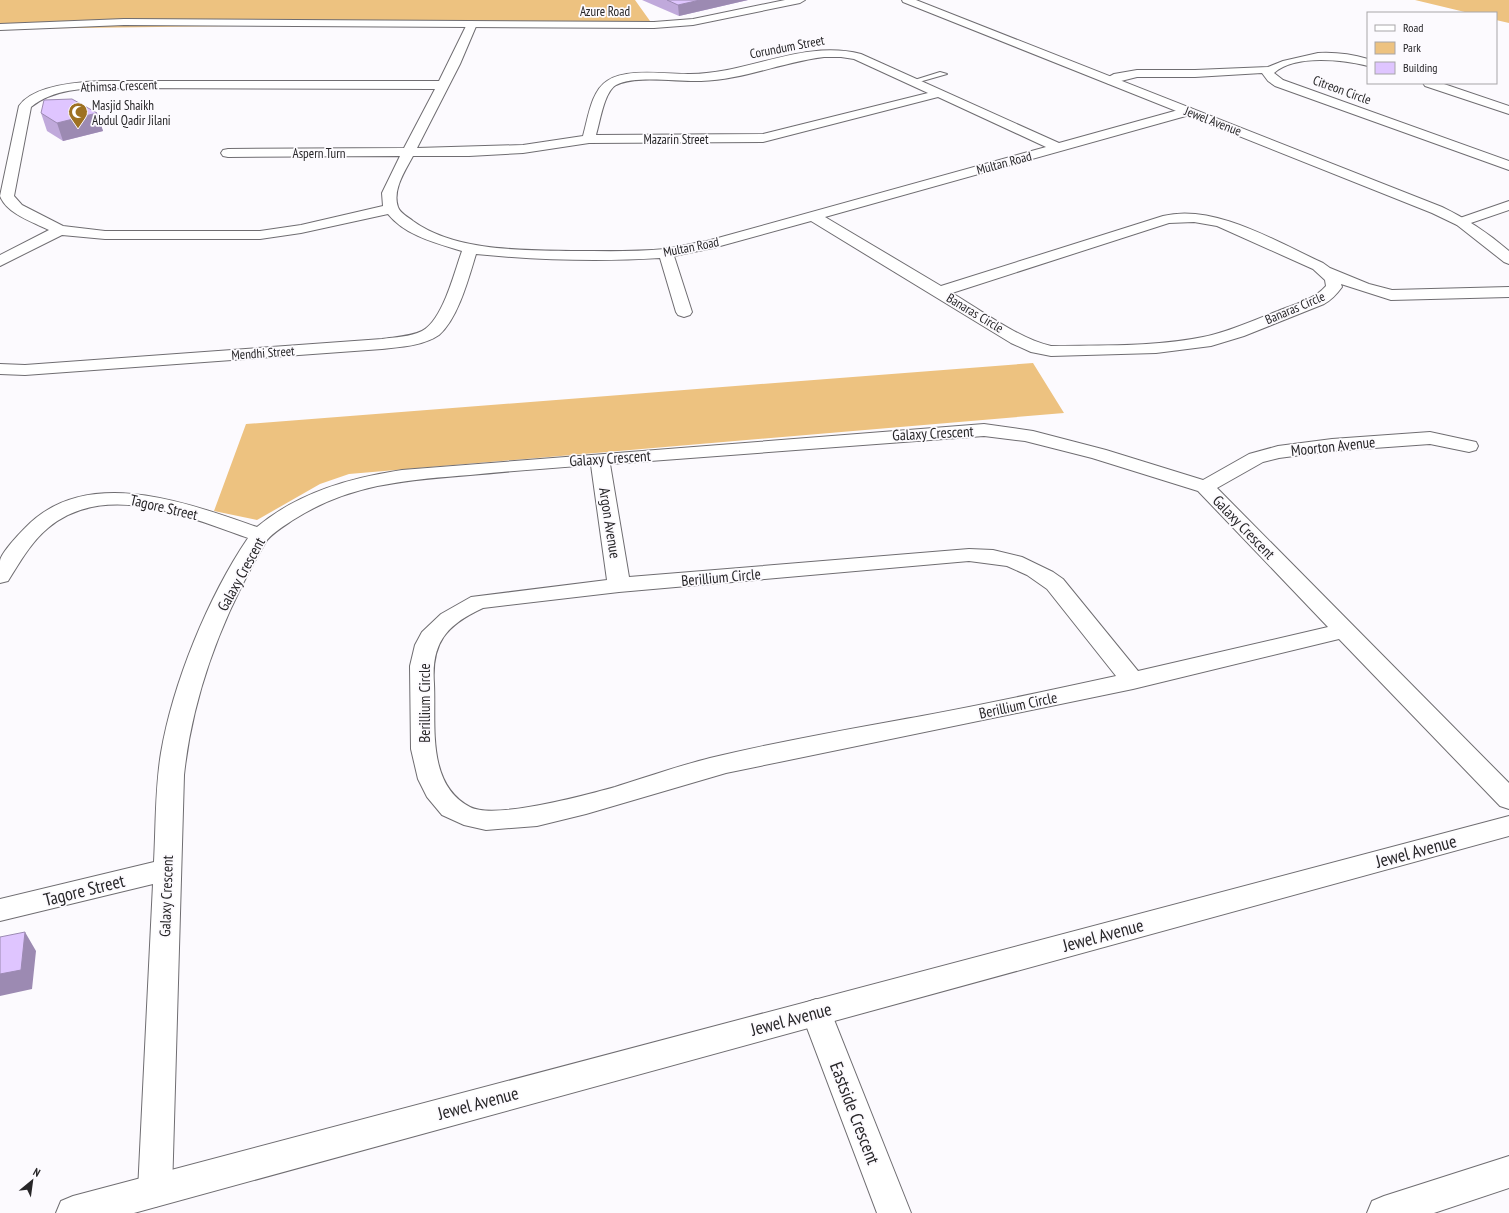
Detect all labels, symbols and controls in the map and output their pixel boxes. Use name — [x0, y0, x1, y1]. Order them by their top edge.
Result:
street label: Azure Road — [580, 3, 630, 20]
legend — [1367, 12, 1497, 84]
text: Road — [1403, 20, 1423, 35]
street label: Corundum Street — [748, 31, 826, 63]
text: Park — [1403, 40, 1421, 55]
text: Building — [1403, 60, 1438, 75]
street label: Citreon Circle — [1311, 72, 1373, 108]
street label: Athimsa Crescent — [80, 76, 158, 96]
place label: Masjid Shaikh Abdul Qadir Jilani — [92, 97, 171, 129]
mosque icon: Masjid Shaikh Abdul Qadir Jilani — [67, 101, 89, 129]
street label: Jewel Avenue — [1181, 102, 1244, 140]
street label: Mazarin Street — [643, 131, 709, 148]
street label: Aspern Turn — [293, 145, 346, 162]
street label: Multan Road — [975, 147, 1033, 179]
street label: Multan Road — [662, 233, 720, 261]
street label: Banaras Circle — [1262, 288, 1328, 328]
street label: Banaras Circle — [943, 289, 1007, 337]
street label: Mendhi Street — [231, 342, 296, 364]
street label: Galaxy Crescent — [892, 421, 974, 445]
street label: Moorton Avenue — [1290, 432, 1376, 460]
street label: Galaxy Crescent — [569, 446, 651, 470]
street label: Argon Avenue — [595, 486, 625, 560]
street label: Tagore Street — [128, 490, 200, 524]
street label: Galaxy Crescent — [1209, 491, 1279, 563]
street label: Galaxy Crescent — [213, 534, 269, 614]
street label: Berillium Circle — [681, 564, 761, 590]
street label: Berillium Circle — [415, 663, 434, 743]
street label: Berillium Circle — [977, 687, 1059, 723]
street label: Jewel Avenue — [1372, 829, 1459, 873]
street label: Galaxy Crescent — [155, 855, 177, 937]
street label: Tagore Street — [41, 869, 127, 911]
street label: Jewel Avenue — [1059, 913, 1146, 957]
street label: Jewel Avenue — [747, 997, 834, 1041]
street label: Eastside Crescent — [825, 1059, 885, 1168]
street label: Jewel Avenue — [434, 1081, 521, 1125]
north arrow — [12, 1161, 52, 1201]
text: N — [31, 1165, 43, 1180]

